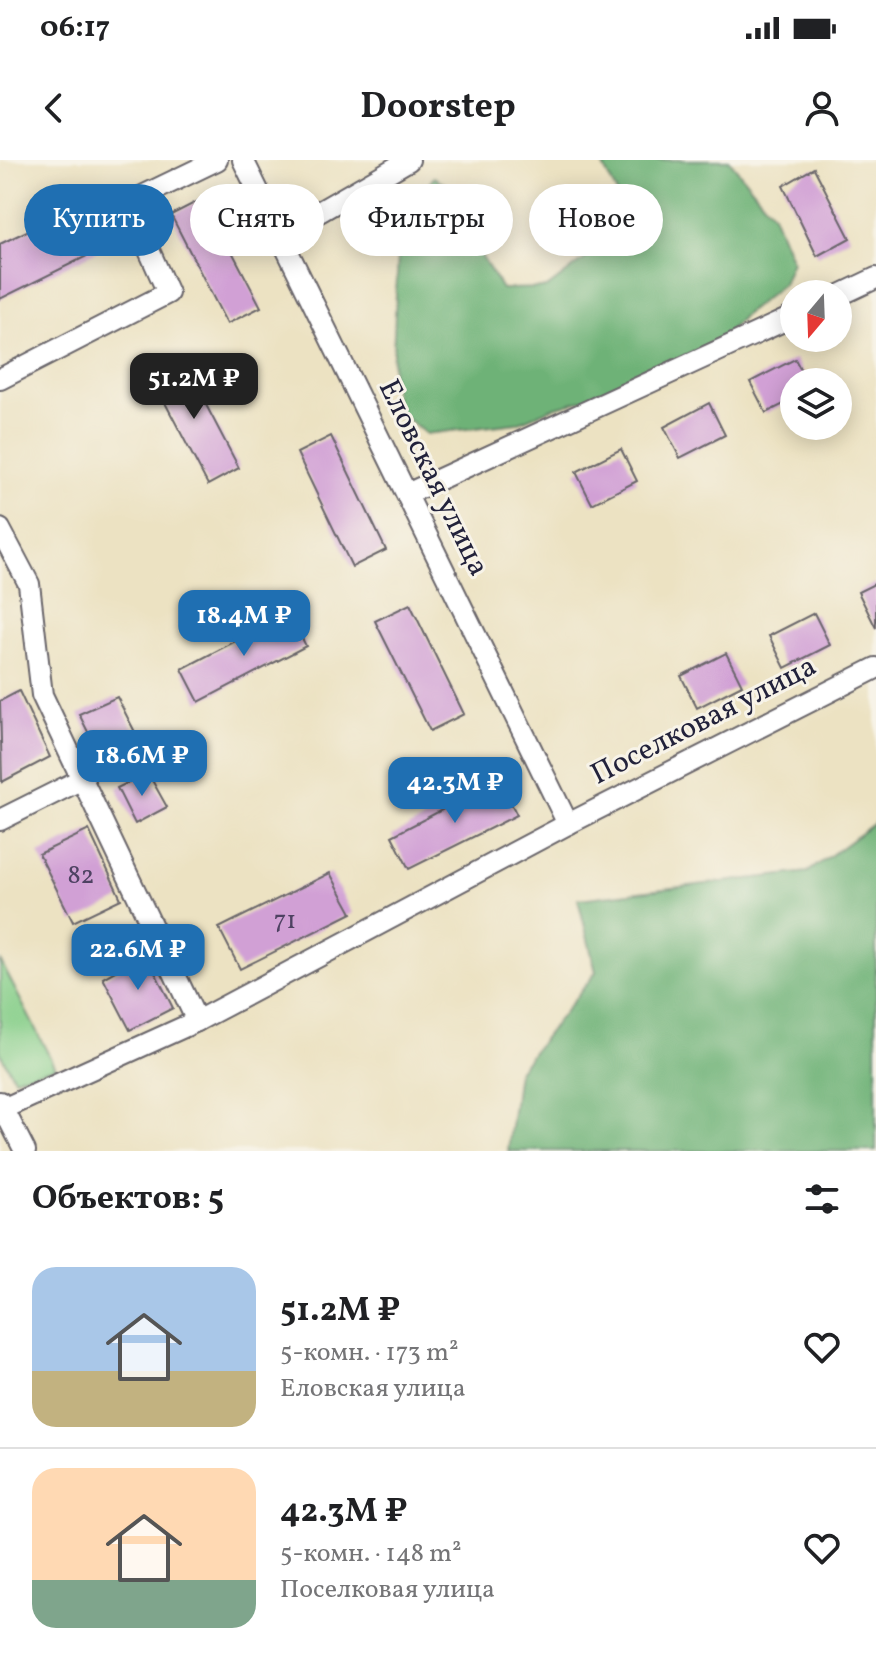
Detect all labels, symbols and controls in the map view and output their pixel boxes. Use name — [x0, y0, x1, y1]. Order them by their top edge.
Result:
text: 06:17 — [40, 7, 110, 49]
text: Doorstep — [360, 83, 516, 133]
icon: back — [32, 86, 76, 130]
icon: person — [800, 86, 844, 130]
chip: Купить — [24, 184, 174, 256]
chip: Снять — [190, 184, 324, 256]
chip: Фильтры — [340, 184, 513, 256]
chip: Новое — [529, 184, 663, 256]
north arrow — [780, 280, 852, 352]
map controls — [780, 280, 852, 440]
pin: 51.2M ₽ — [120, 353, 268, 421]
text: 51.2M ₽ — [148, 361, 240, 397]
button: layers — [780, 368, 852, 440]
street label: Еловская улица — [367, 373, 499, 583]
pin: 18.4M ₽ — [170, 590, 318, 658]
text: 18.4M ₽ — [196, 598, 292, 634]
street label: Поселковая улица — [584, 646, 824, 796]
pin: 18.6M ₽ — [68, 730, 216, 798]
text: 18.6M ₽ — [95, 738, 189, 774]
pin: 42.3M ₽ — [381, 757, 529, 825]
text: 42.3M ₽ — [406, 765, 504, 801]
house number: 82 — [67, 858, 95, 894]
house number: 71 — [274, 903, 296, 939]
pin: 22.6M ₽ — [64, 924, 212, 992]
text: 22.6M ₽ — [90, 932, 186, 968]
text: Объектов: 5 — [32, 1176, 224, 1223]
icon: filters — [800, 1177, 844, 1221]
text: 51.2M ₽ — [280, 1288, 400, 1335]
icon: home — [96, 1299, 192, 1395]
icon: heart — [800, 1325, 844, 1369]
text: 5-комн. · 173 m² — [280, 1335, 459, 1371]
text: Еловская улица — [280, 1371, 466, 1407]
text: 42.3M ₽ — [280, 1489, 408, 1536]
icon: home — [96, 1500, 192, 1596]
icon: heart — [800, 1526, 844, 1570]
text: 5-комн. · 148 m² — [280, 1536, 462, 1572]
text: Поселковая улица — [280, 1572, 495, 1608]

